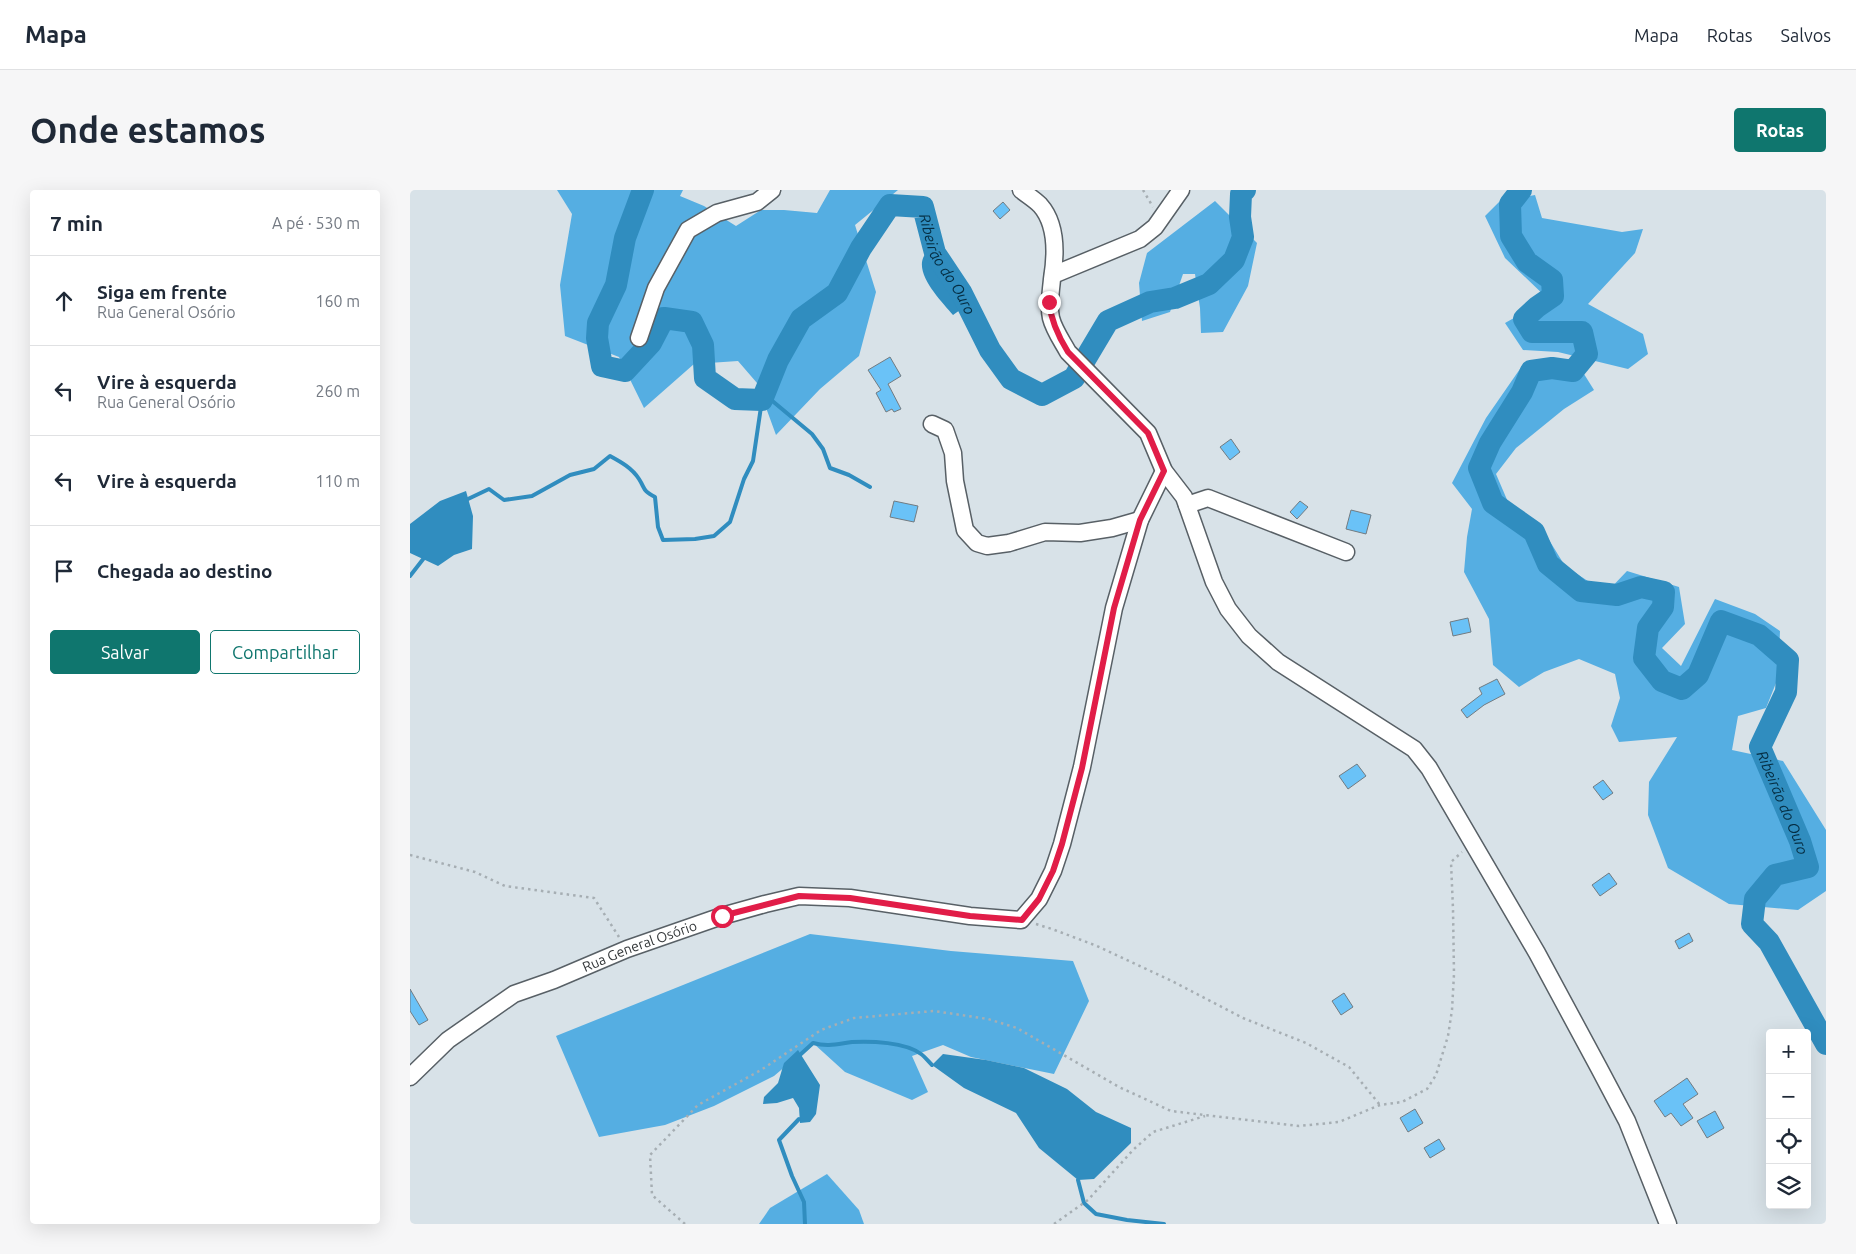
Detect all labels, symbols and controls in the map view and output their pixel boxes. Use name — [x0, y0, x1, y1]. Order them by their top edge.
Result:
text: Mapa — [25, 21, 87, 48]
text: Mapa — [1634, 25, 1679, 45]
text: Rotas — [1707, 25, 1753, 45]
text: Salvos — [1781, 25, 1831, 45]
button: Rotas — [1734, 108, 1826, 152]
text: Onde estamos — [30, 110, 265, 150]
text: 7 min — [50, 211, 103, 235]
water label: Ribeirão do Ouro — [917, 212, 979, 317]
text: A pé · 530 m — [272, 214, 360, 232]
text: Siga em frente — [97, 281, 227, 303]
icon: ahead — [50, 287, 78, 315]
route end — [1038, 291, 1061, 314]
text: 160 m — [315, 292, 360, 310]
text: Rua General Osório — [97, 303, 236, 321]
text: Vire à esquerda — [97, 371, 237, 393]
icon: left — [50, 377, 78, 405]
text: 260 m — [315, 382, 360, 400]
text: Rua General Osório — [97, 393, 236, 411]
icon: left — [50, 467, 78, 495]
text: Vire à esquerda — [97, 470, 237, 492]
text: 110 m — [315, 472, 360, 490]
icon: arrive — [50, 557, 78, 585]
text: Chegada ao destino — [97, 560, 273, 582]
button: Salvar — [50, 630, 200, 674]
button: Compartilhar — [210, 630, 360, 674]
water label: Ribeirão do Ouro — [1754, 748, 1812, 856]
route start — [711, 905, 734, 928]
street label: Rua General Osório — [580, 917, 699, 975]
map controls — [1766, 1029, 1811, 1209]
button: + — [1766, 1029, 1811, 1074]
button: − — [1766, 1074, 1811, 1119]
button: locate — [1766, 1119, 1811, 1164]
button: layers — [1766, 1164, 1811, 1209]

